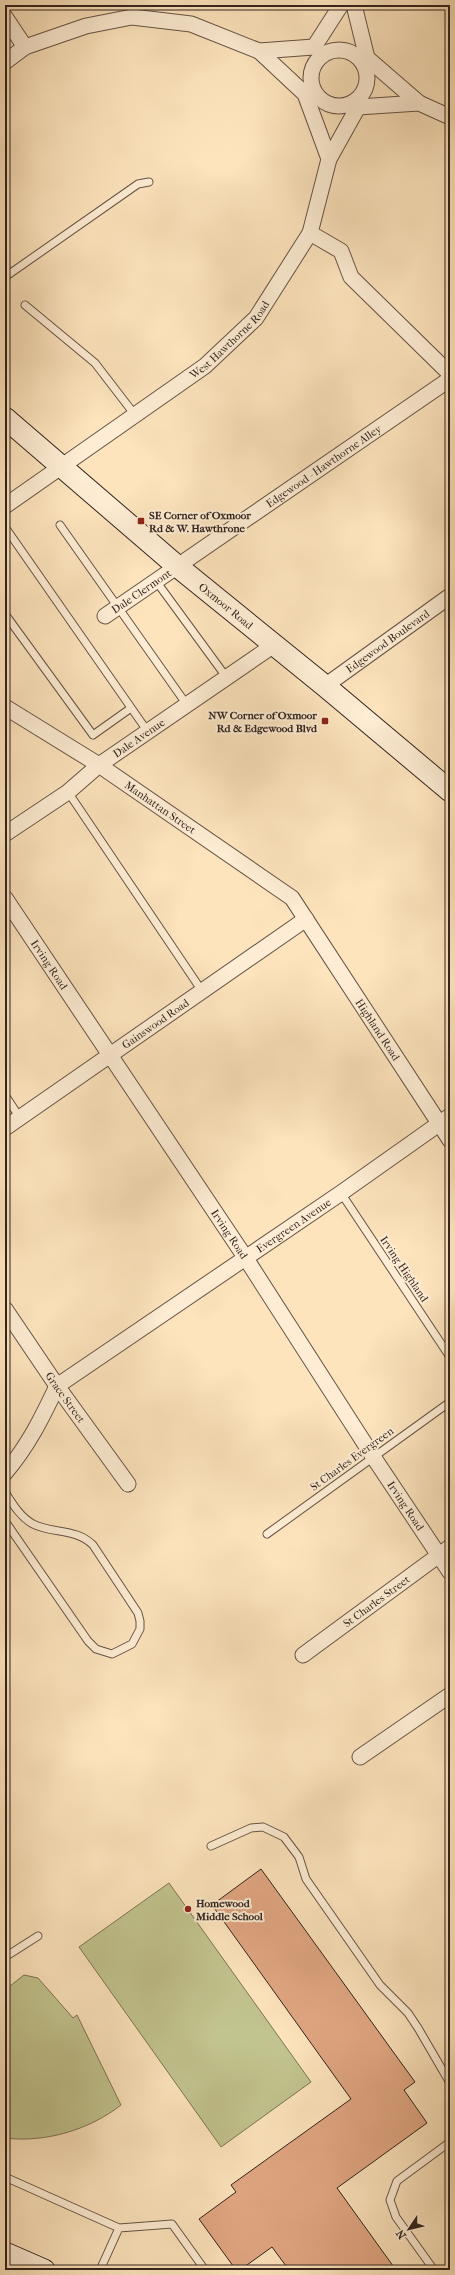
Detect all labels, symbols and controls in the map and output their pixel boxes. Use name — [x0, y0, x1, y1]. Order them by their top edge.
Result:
street label: West Hawthorne Road — [186, 298, 272, 382]
street label: Edgewood - Hawthorne Alley — [263, 421, 385, 510]
place label: SE Corner of Oxmoor Rd & W. Hawthrone — [149, 509, 251, 535]
marker: SE Corner of Oxmoor Rd & W. Hawthrone — [136, 516, 146, 526]
street label: Dale Clermont — [109, 566, 174, 616]
street label: Oxmoor Road — [196, 580, 257, 632]
street label: Edgewood Boulevard — [343, 606, 433, 675]
place label: NW Corner of Oxmoor Rd & Edgewood Blvd — [208, 709, 318, 735]
street label: Dale Avenue — [110, 715, 168, 760]
marker: NW Corner of Oxmoor Rd & Edgewood Blvd — [320, 716, 330, 726]
street label: Manhattan Street — [122, 778, 199, 836]
street label: Irving Road — [28, 937, 71, 993]
street label: Gainswood Road — [119, 995, 192, 1051]
street label: Highland Road — [353, 996, 403, 1064]
street label: Evergreen Avenue — [254, 1195, 334, 1255]
street label: Irving Road — [208, 1207, 251, 1262]
street label: Irving Highland — [377, 1234, 431, 1305]
street label: Grace Street — [43, 1369, 88, 1425]
street label: St Charles Evergreen — [308, 1424, 397, 1494]
street label: Irving Road — [385, 1478, 428, 1534]
street label: St Charles Street — [341, 1572, 412, 1630]
place label: Homewood Middle School — [195, 1897, 264, 1923]
marker: Homewood Middle School — [183, 1904, 193, 1914]
north arrow — [389, 2209, 429, 2249]
text: N — [393, 2227, 409, 2242]

